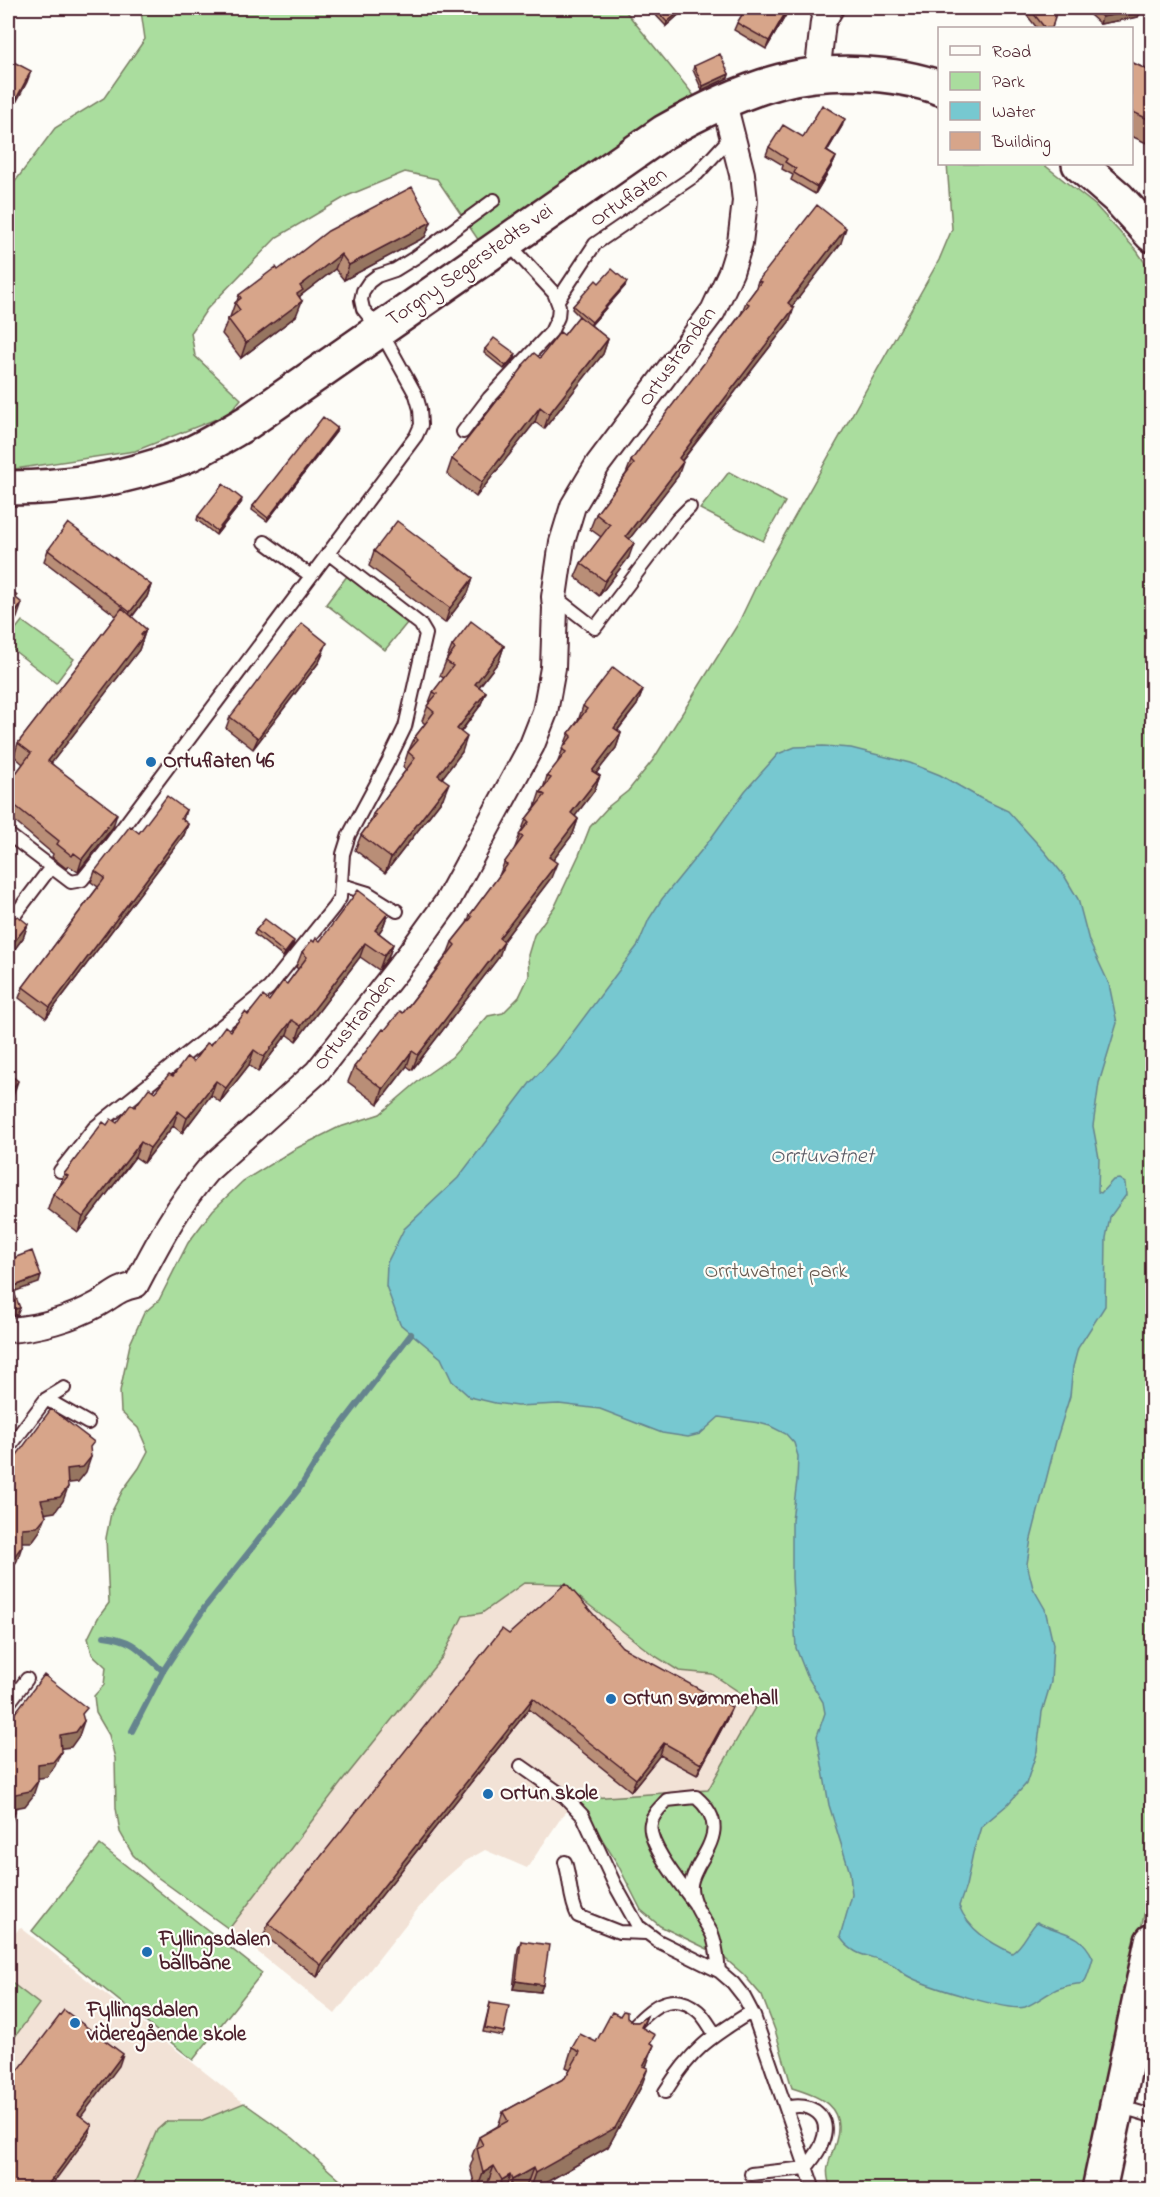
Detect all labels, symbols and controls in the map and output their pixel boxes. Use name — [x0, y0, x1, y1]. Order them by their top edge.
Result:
legend — [938, 27, 1133, 165]
text: Road — [992, 40, 1031, 66]
text: Park — [992, 70, 1025, 96]
text: Water — [992, 100, 1036, 126]
text: Building — [991, 130, 1051, 157]
street label: Ortuflaten — [584, 160, 674, 236]
street label: Torgny Segerstedts vei — [381, 197, 561, 337]
street label: Ortustranden — [632, 301, 724, 413]
place label: Ortuflaten 46 — [163, 747, 275, 777]
marker: Ortuflaten 46 — [144, 755, 158, 769]
street label: Ortustranden — [307, 968, 403, 1078]
water label: Orrtuvatnet — [770, 1141, 877, 1173]
park label: Orrtuvatnet park — [705, 1257, 848, 1287]
place label: Ortun svømmehall — [623, 1684, 778, 1714]
marker: Ortun svømmehall — [604, 1692, 618, 1706]
place label: Ortun skole — [500, 1779, 599, 1809]
marker: Ortun skole — [481, 1787, 495, 1801]
place label: Fyllingsdalen ballbane — [158, 1925, 270, 1979]
marker: Fyllingsdalen ballbane — [140, 1945, 154, 1959]
place label: Fyllingsdalen videregående skole — [86, 1996, 247, 2052]
marker: Fyllingsdalen videregående skole — [68, 2016, 82, 2030]

